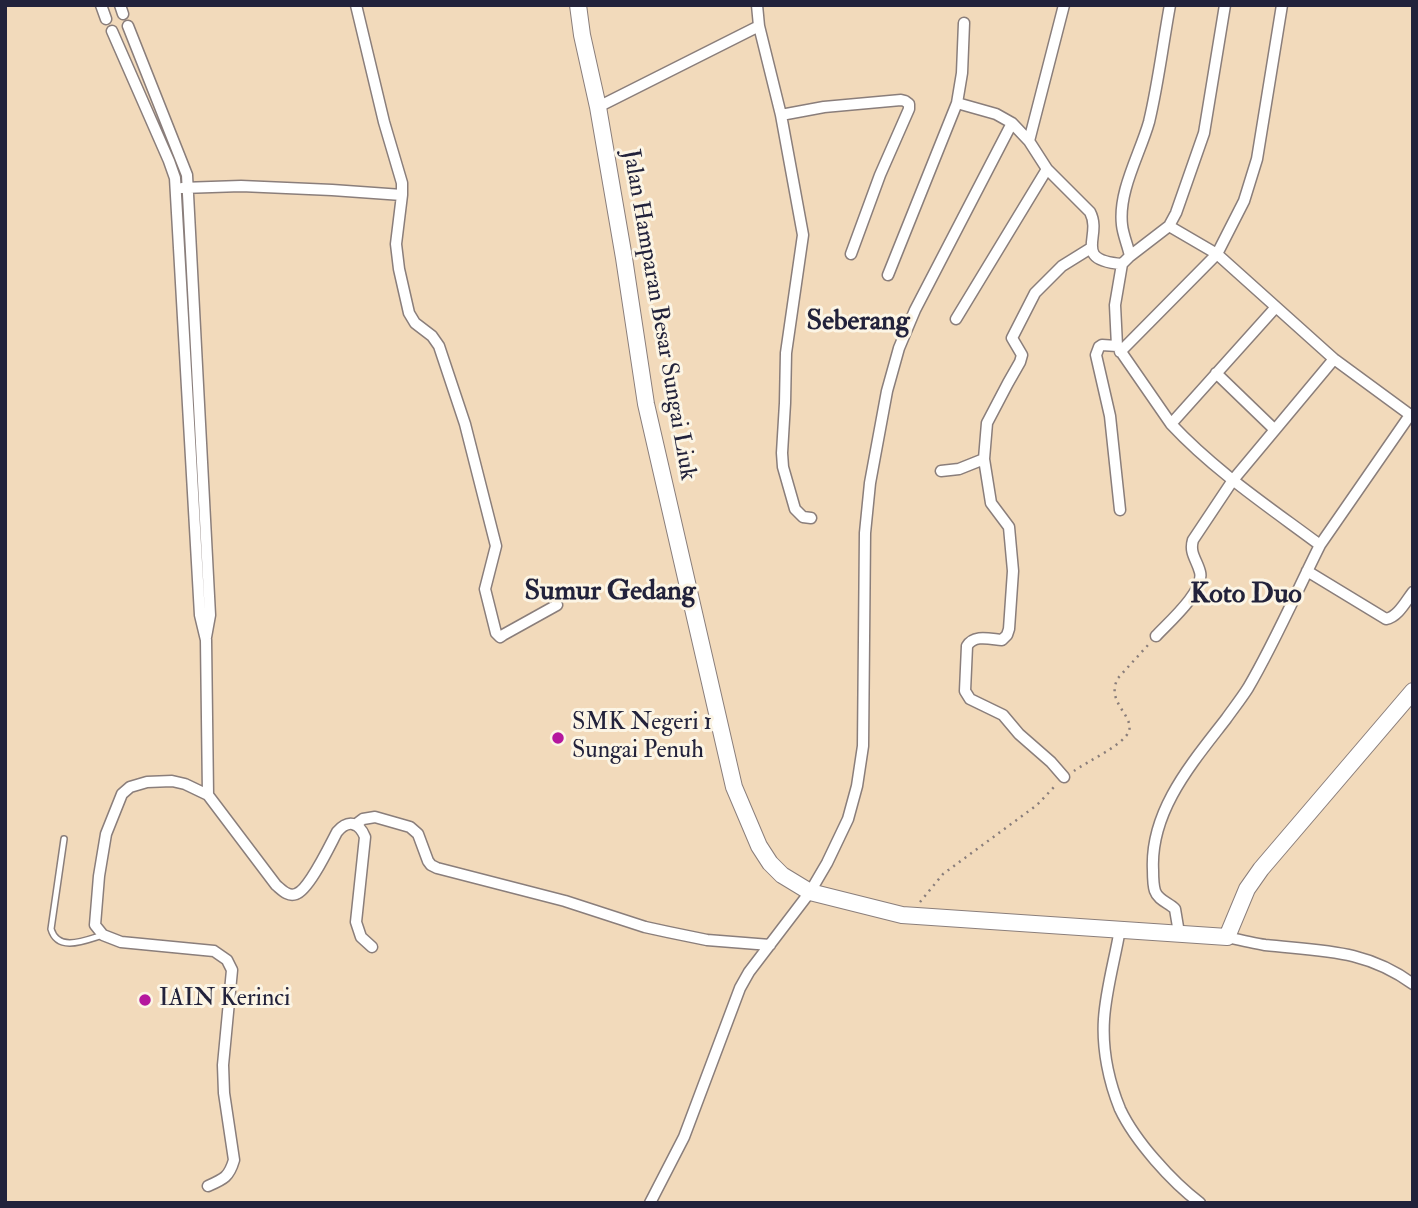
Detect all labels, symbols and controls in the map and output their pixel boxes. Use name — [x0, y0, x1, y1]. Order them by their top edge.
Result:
street label: Jalan Hamparan Besar Sungai Liuk — [615, 147, 701, 483]
district label: Seberang — [807, 306, 909, 340]
district label: Sumur Gedang — [525, 576, 695, 610]
district label: Koto Duo — [1190, 579, 1302, 613]
place label: SMK Negeri 1 Sungai Penuh — [572, 710, 712, 766]
marker: SMK Negeri 1 Sungai Penuh — [550, 730, 566, 746]
place label: IAIN Kerinci — [159, 986, 290, 1014]
marker: IAIN Kerinci — [137, 992, 153, 1008]

